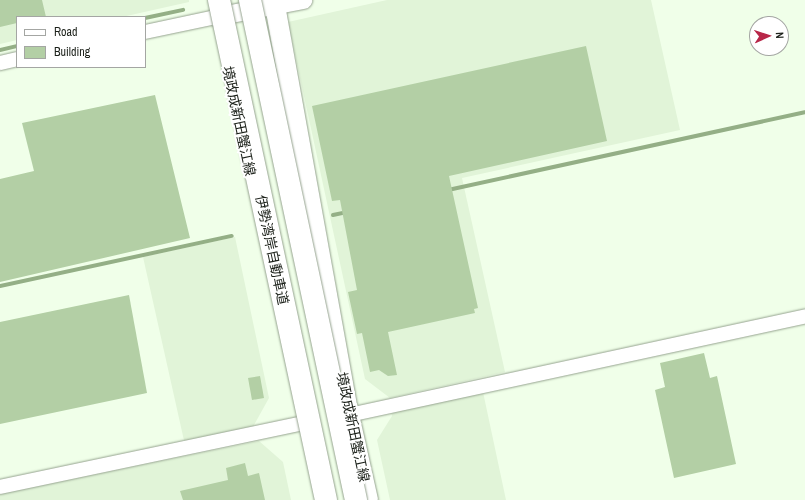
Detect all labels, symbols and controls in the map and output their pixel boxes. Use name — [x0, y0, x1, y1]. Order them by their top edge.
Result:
legend — [16, 16, 146, 68]
north arrow — [749, 16, 789, 56]
text: Road — [54, 24, 78, 40]
text: N — [773, 32, 787, 39]
text: Building — [54, 44, 90, 60]
street label: 境政成新田蟹江線 — [219, 64, 259, 178]
street label: 伊勢湾岸自動車道 — [252, 193, 292, 307]
street label: 境政成新田蟹江線 — [333, 370, 373, 484]

